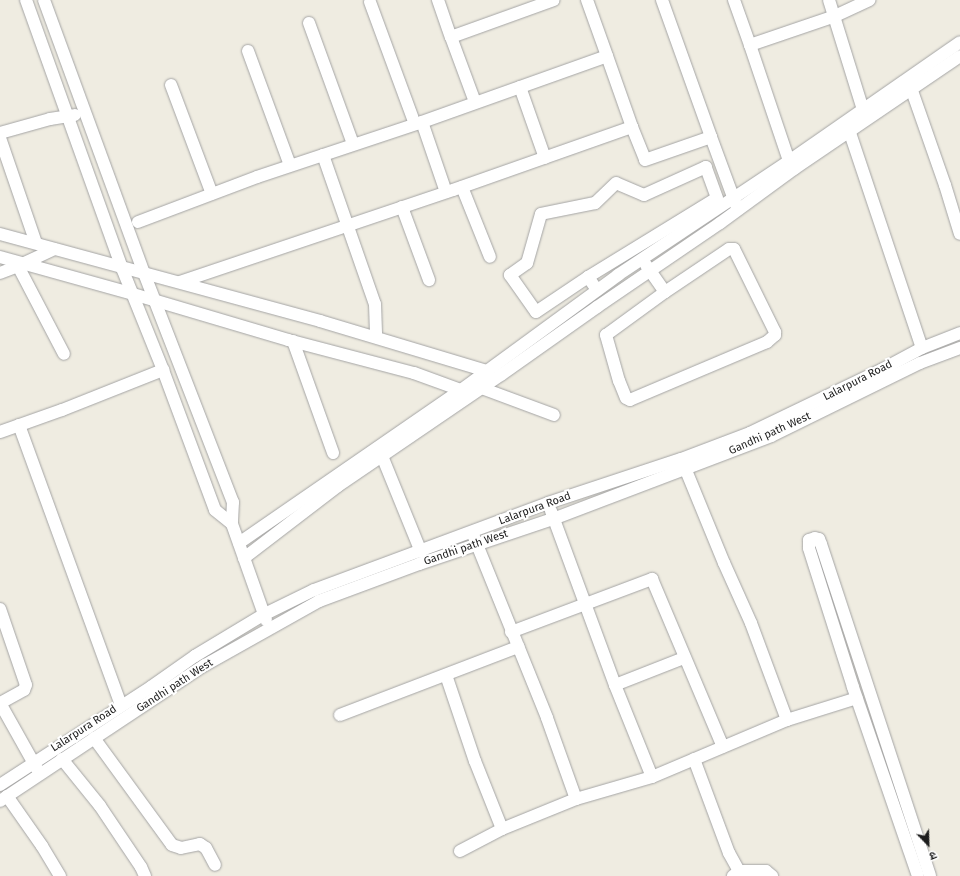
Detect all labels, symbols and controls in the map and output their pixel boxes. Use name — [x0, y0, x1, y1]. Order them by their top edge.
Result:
street label: Lalarpura Road — [821, 358, 895, 404]
street label: Gandhi path West — [727, 410, 813, 458]
street label: Lalarpura Road — [497, 490, 573, 528]
street label: Gandhi path West — [422, 527, 510, 569]
street label: Gandhi path West — [134, 656, 216, 716]
street label: Lalarpura Road — [49, 703, 119, 755]
north arrow — [908, 824, 948, 864]
text: उ — [927, 848, 938, 863]

